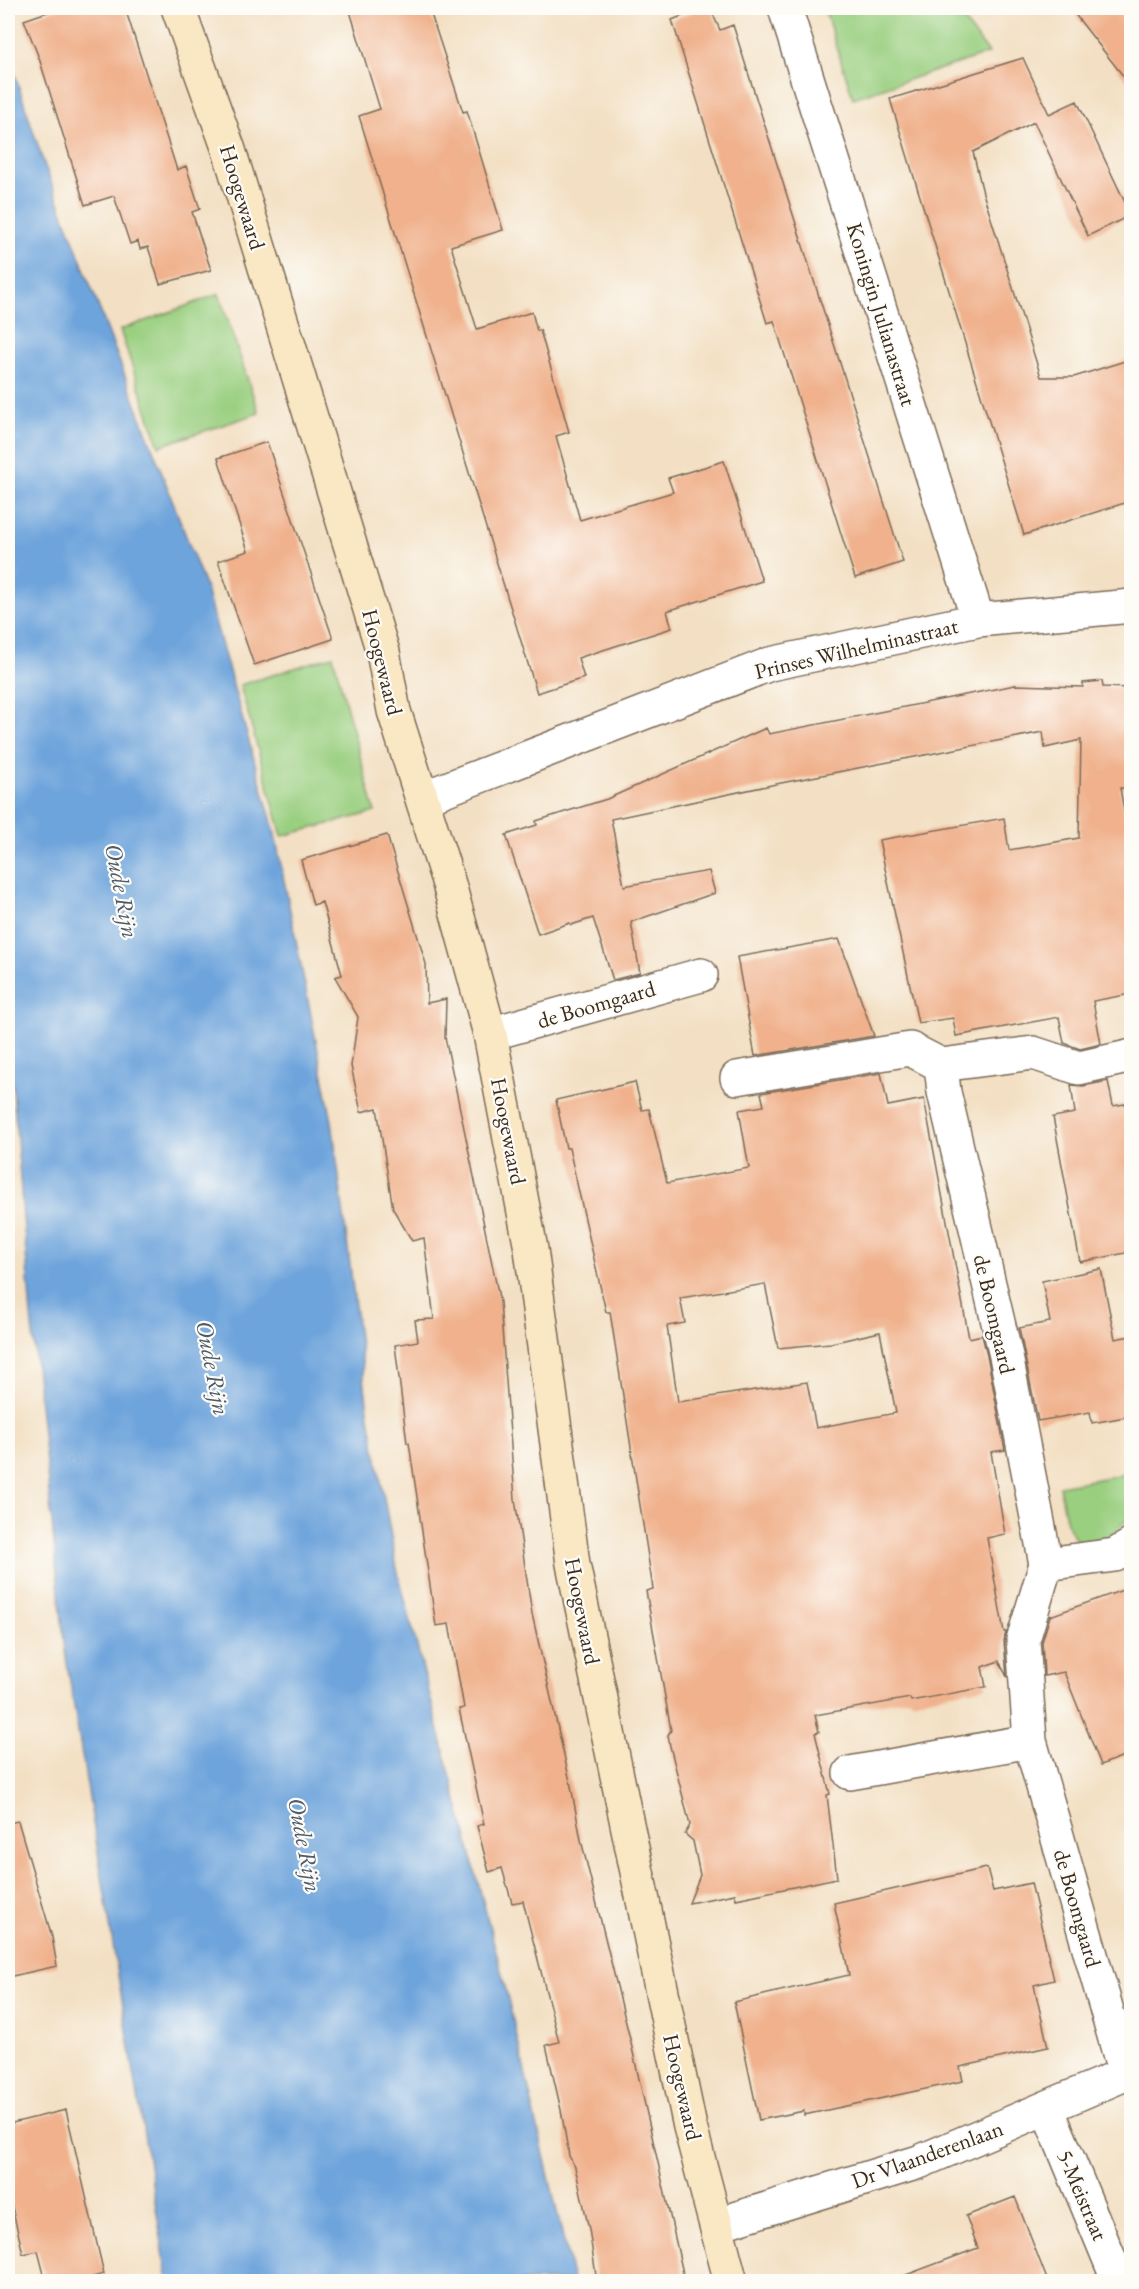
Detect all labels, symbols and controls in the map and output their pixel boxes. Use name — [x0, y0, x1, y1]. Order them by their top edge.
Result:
street label: Hoogewaard — [213, 141, 273, 254]
street label: Koningin Julianastraat — [840, 219, 923, 409]
street label: Hoogewaard — [355, 606, 410, 719]
street label: Prinses Wilhelminastraat — [752, 611, 961, 686]
water label: Oude Rijn — [98, 841, 147, 941]
street label: de Boomgaard — [534, 974, 659, 1035]
street label: Hoogewaard — [484, 1075, 533, 1188]
street label: de Boomgaard — [967, 1252, 1023, 1377]
water label: Oude Rijn — [189, 1318, 238, 1418]
street label: Hoogewaard — [558, 1555, 607, 1668]
water label: Oude Rijn — [281, 1795, 330, 1895]
street label: de Boomgaard — [1047, 1846, 1108, 1971]
street label: Hoogewaard — [656, 2031, 709, 2144]
street label: Dr Vlaanderenlaan — [847, 2113, 1007, 2195]
street label: 5-Meistraat — [1050, 2145, 1115, 2245]

